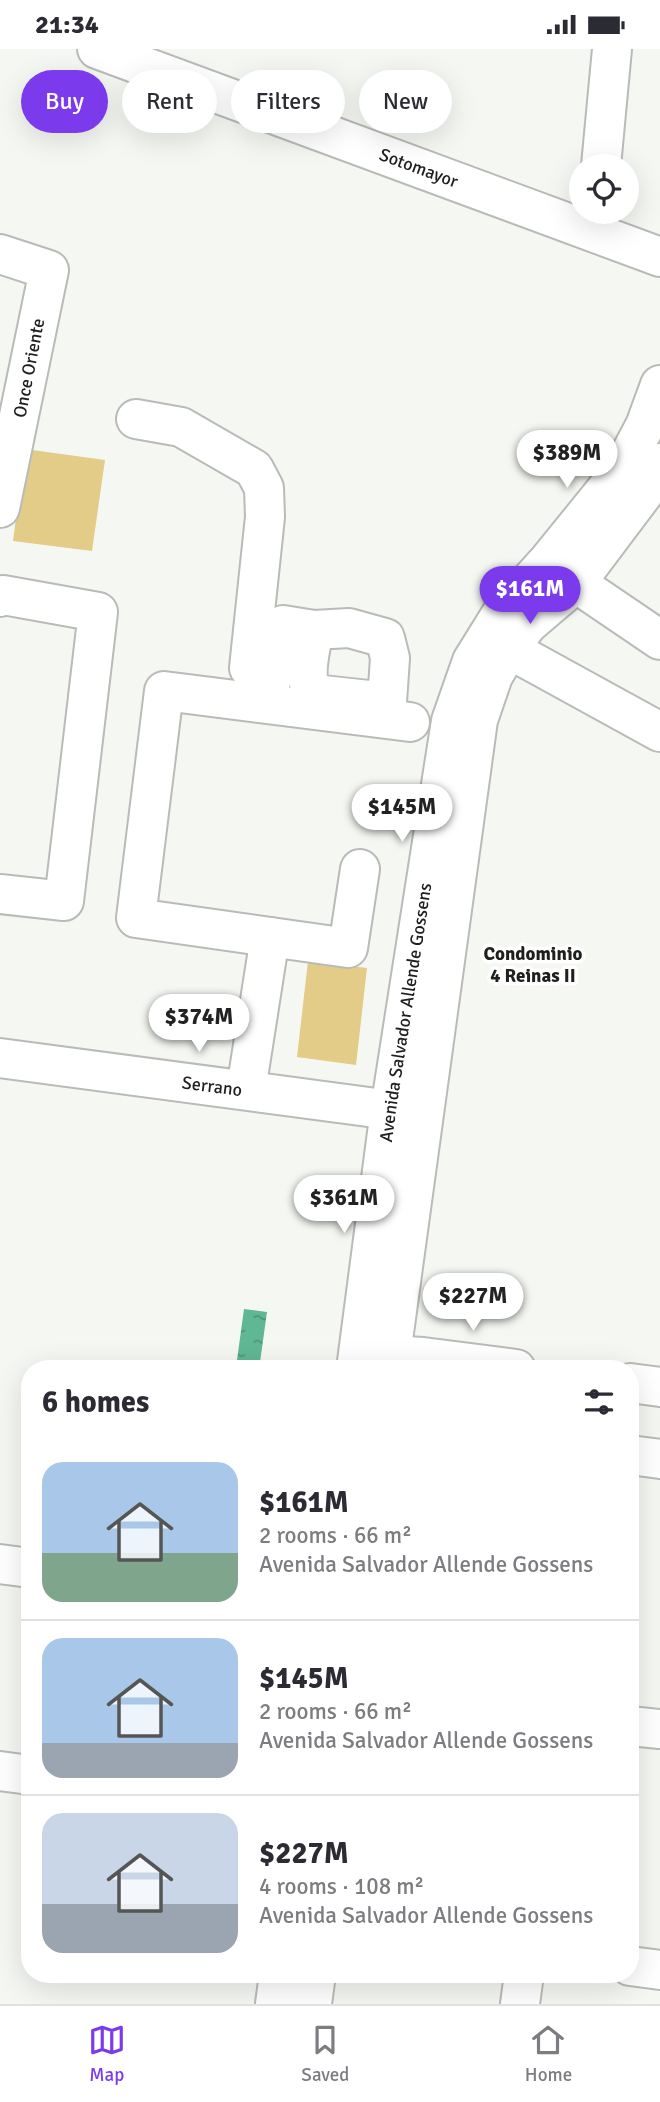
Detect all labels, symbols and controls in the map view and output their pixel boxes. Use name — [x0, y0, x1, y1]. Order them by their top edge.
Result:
text: 21:34 — [35, 9, 99, 41]
chip: Buy — [21, 70, 108, 133]
chip: Rent — [122, 70, 217, 133]
chip: Filters — [231, 70, 345, 133]
chip: New — [359, 70, 452, 133]
street label: Sotomayor — [376, 143, 461, 193]
map controls — [569, 154, 639, 224]
button: locate — [569, 154, 639, 224]
street label: Once Oriente — [9, 316, 49, 420]
pin: $389M — [518, 431, 616, 490]
text: $389M — [533, 438, 601, 467]
pin: $161M — [481, 567, 579, 626]
text: $161M — [496, 574, 564, 603]
pin: $145M — [353, 785, 451, 844]
text: $145M — [368, 792, 436, 821]
street label: Avenida Salvador Allende Gossens — [375, 881, 436, 1143]
district label: Condominio 4 Reinas II — [484, 942, 583, 988]
pin: $374M — [150, 995, 248, 1054]
text: $374M — [165, 1002, 233, 1031]
street label: Serrano — [181, 1071, 244, 1101]
pin: $361M — [295, 1175, 393, 1235]
text: $361M — [310, 1183, 378, 1212]
pin: $227M — [424, 1273, 522, 1333]
text: $227M — [439, 1281, 507, 1310]
icon: filters — [580, 1383, 618, 1421]
text: 6 homes — [42, 1384, 149, 1421]
text: $161M — [259, 1484, 349, 1521]
icon: home — [98, 1490, 182, 1574]
text: 2 rooms · 66 m² — [259, 1521, 412, 1550]
text: Avenida Salvador Allende Gossens — [259, 1550, 593, 1579]
text: $145M — [259, 1660, 349, 1697]
icon: home — [98, 1666, 182, 1750]
text: 2 rooms · 66 m² — [259, 1697, 412, 1726]
text: Avenida Salvador Allende Gossens — [259, 1726, 593, 1755]
text: $227M — [259, 1835, 349, 1872]
icon: home — [98, 1841, 182, 1925]
text: 4 rooms · 108 m² — [259, 1872, 424, 1901]
text: Avenida Salvador Allende Gossens — [259, 1901, 593, 1930]
tab: Map — [88, 2021, 126, 2087]
tab: Saved — [301, 2021, 349, 2087]
tab: Home — [525, 2021, 572, 2087]

